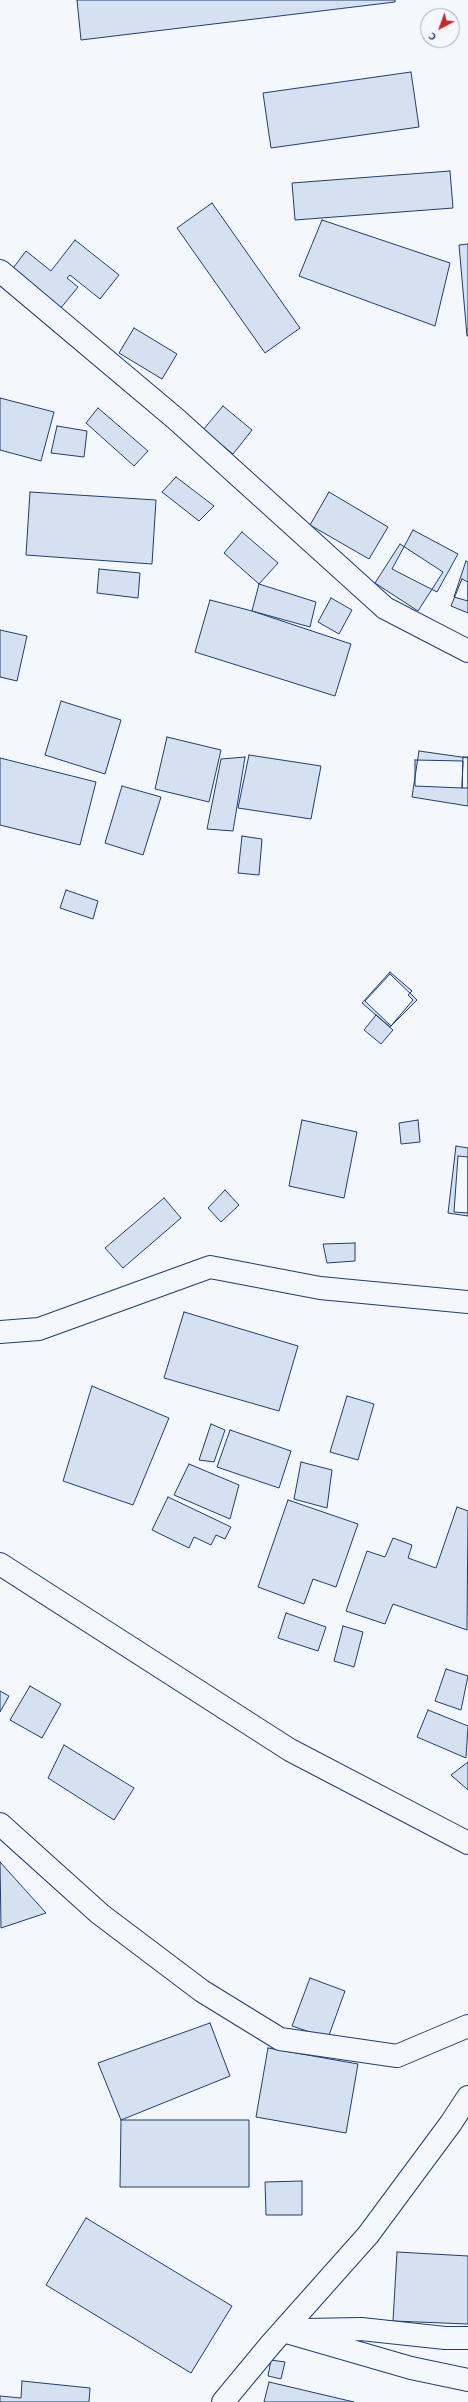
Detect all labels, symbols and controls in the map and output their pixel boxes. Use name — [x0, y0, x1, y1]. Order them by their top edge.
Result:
north arrow — [420, 8, 460, 48]
text: С — [427, 31, 438, 43]

